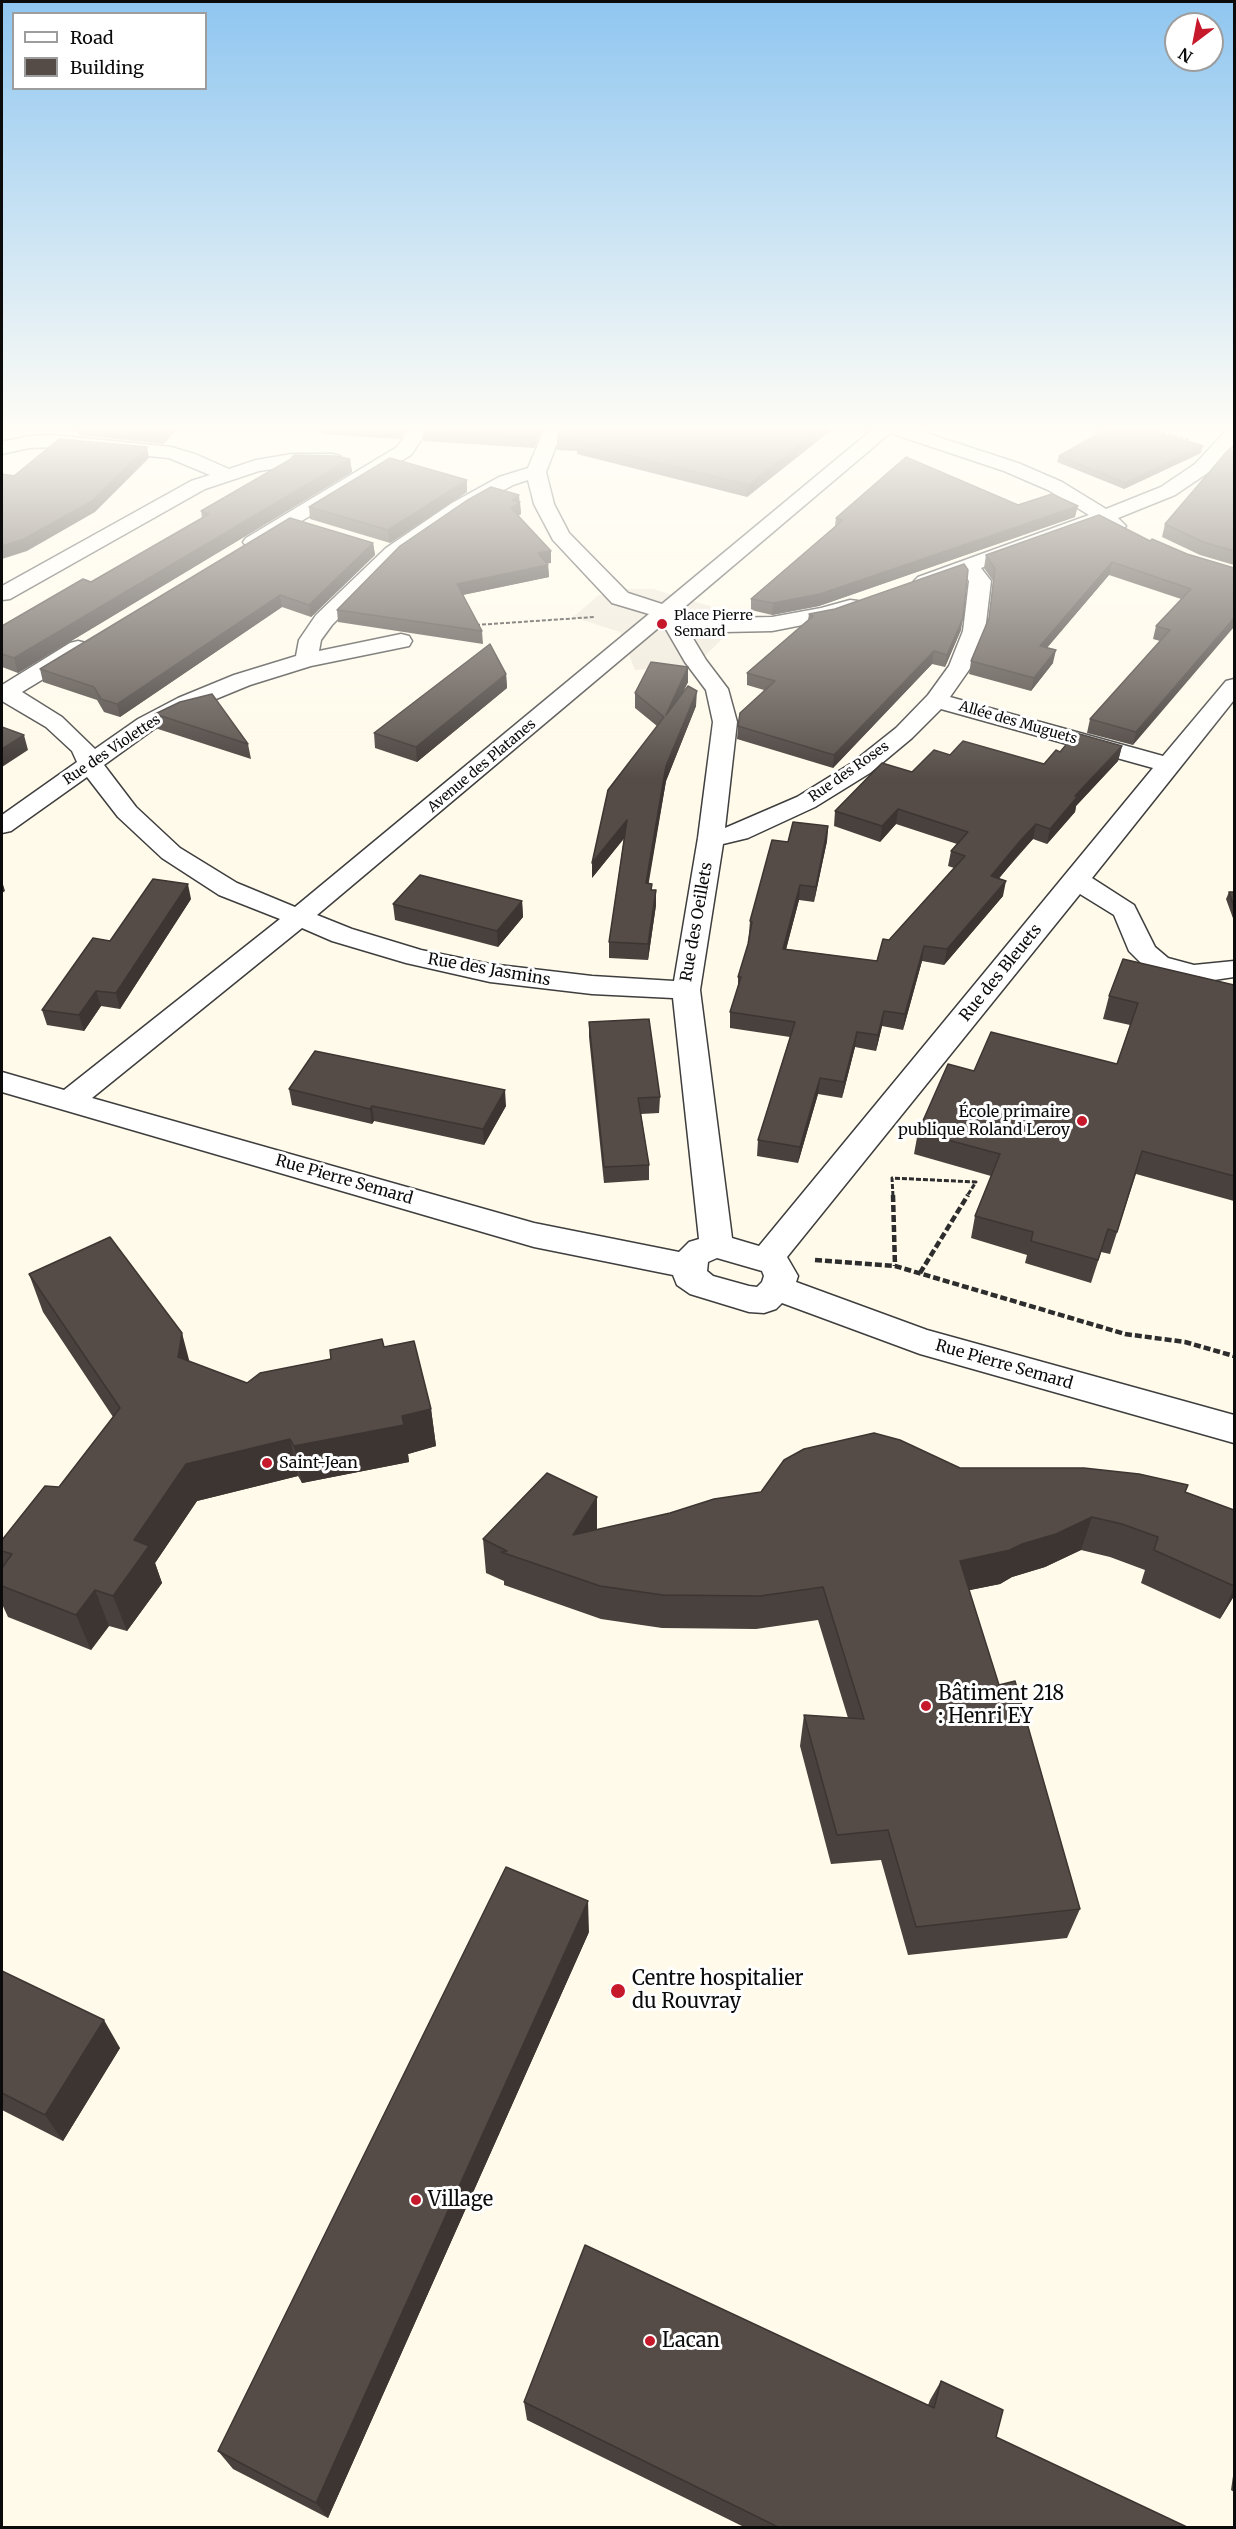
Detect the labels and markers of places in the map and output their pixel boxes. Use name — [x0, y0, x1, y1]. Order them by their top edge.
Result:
place label: Place Pierre Semard — [674, 608, 753, 640]
marker: Place Pierre Semard — [655, 617, 669, 631]
place label: École primaire publique Roland Leroy — [898, 1102, 1070, 1140]
marker: École primaire publique Roland Leroy — [1075, 1114, 1089, 1128]
place label: Saint-Jean — [279, 1453, 358, 1473]
marker: Saint-Jean — [260, 1456, 274, 1470]
place label: Bâtiment 218 : Henri EY — [938, 1682, 1064, 1729]
marker: Bâtiment 218 : Henri EY — [919, 1699, 933, 1713]
place label: Centre hospitalier du Rouvray — [632, 1967, 804, 2014]
marker: Centre hospitalier du Rouvray — [609, 1982, 627, 2000]
place label: Village — [428, 2188, 493, 2212]
marker: Village — [409, 2193, 423, 2207]
place label: Lacan — [662, 2329, 720, 2353]
marker: Lacan — [643, 2334, 657, 2348]

